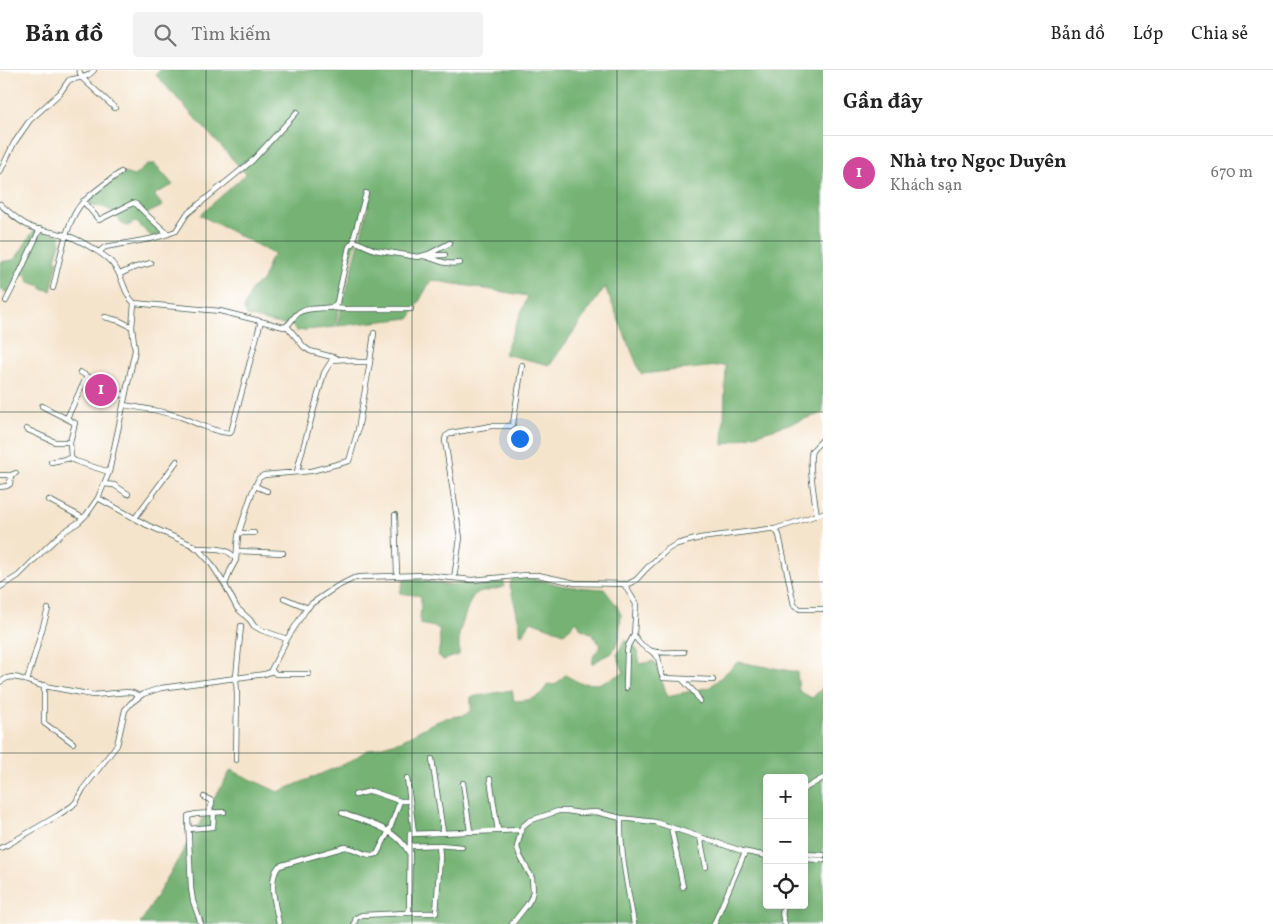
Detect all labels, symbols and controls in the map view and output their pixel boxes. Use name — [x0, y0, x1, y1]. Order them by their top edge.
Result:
search box — [133, 12, 483, 57]
text: Bản đồ — [25, 18, 103, 52]
icon: search — [151, 21, 179, 49]
text: Tìm kiếm — [191, 22, 271, 48]
text: Bản đồ — [1051, 22, 1105, 47]
text: Lớp — [1133, 22, 1163, 47]
text: Chia sẻ — [1191, 22, 1248, 47]
text: Gần đây — [843, 88, 923, 117]
text: Nhà trọ Ngọc Duyên — [890, 149, 1067, 175]
text: 1 — [856, 162, 862, 184]
text: 670 m — [1211, 162, 1253, 184]
text: Khách sạn — [890, 175, 962, 197]
pin: 1 — [85, 371, 117, 409]
your location — [507, 426, 533, 452]
map controls — [763, 774, 808, 909]
button: + — [763, 774, 808, 819]
button: − — [763, 819, 808, 864]
button: locate — [763, 864, 808, 909]

